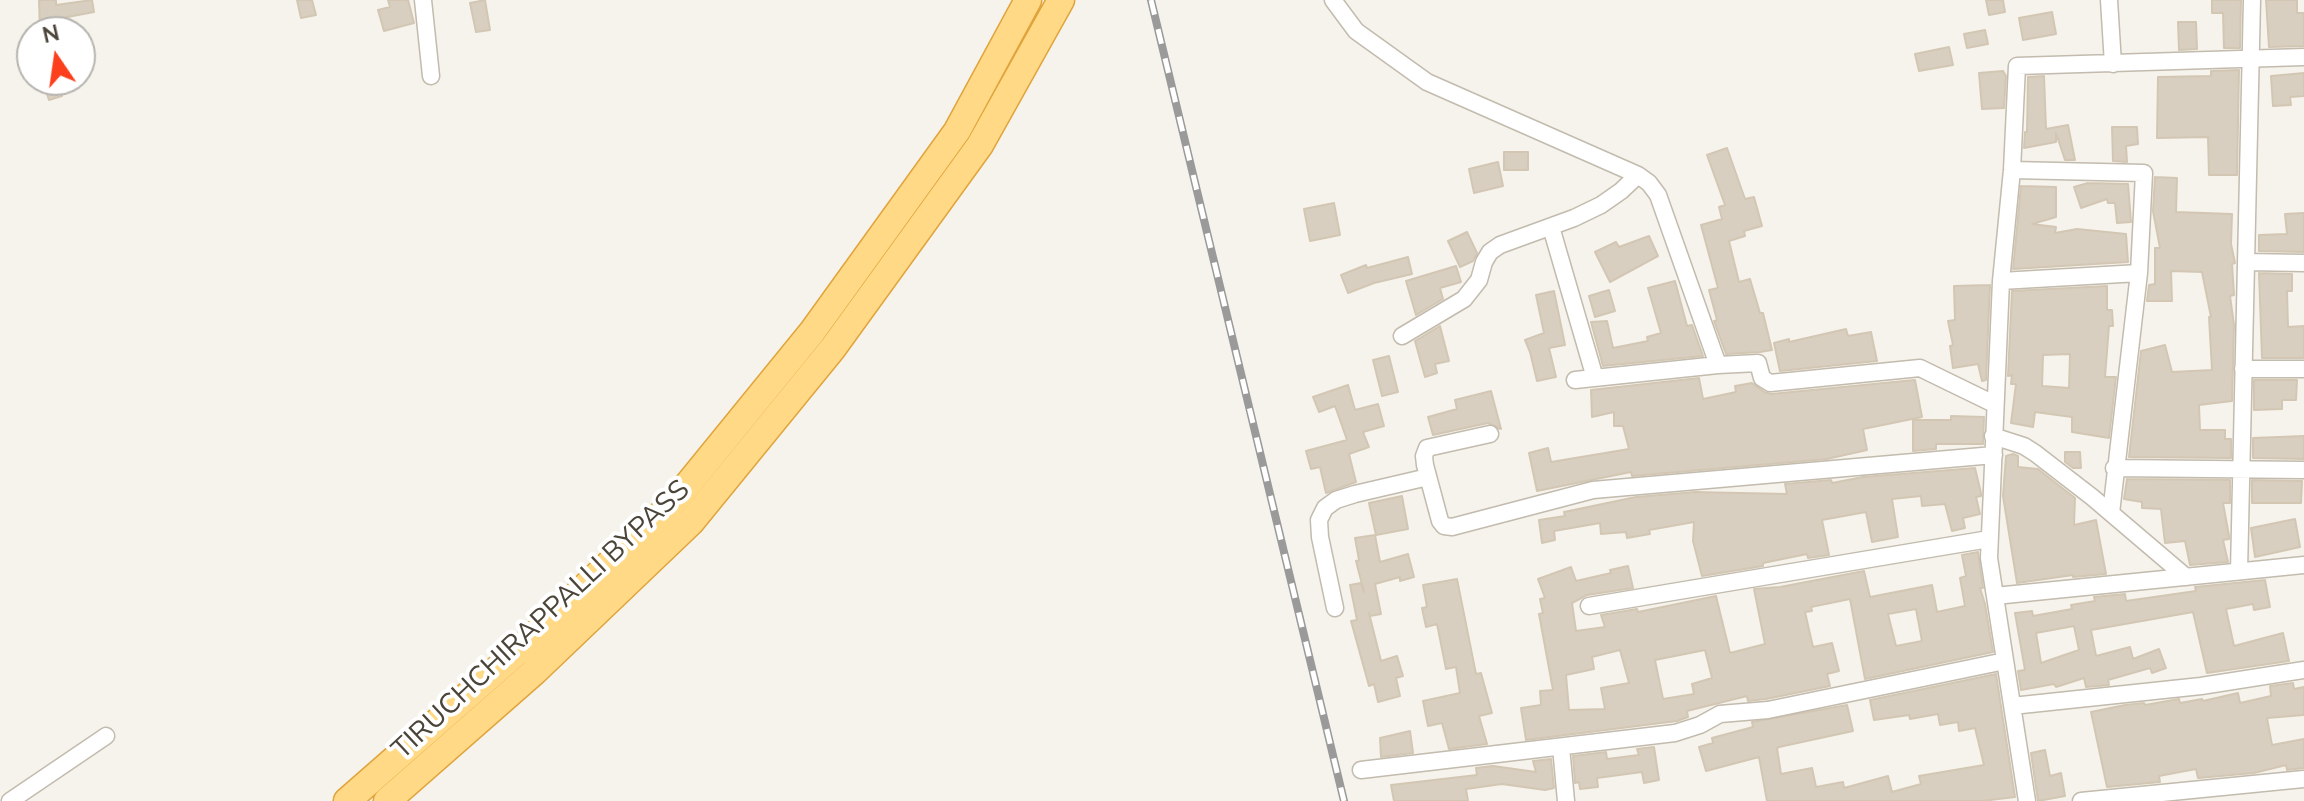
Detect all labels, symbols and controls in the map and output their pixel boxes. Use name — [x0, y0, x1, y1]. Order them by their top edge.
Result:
north arrow — [16, 16, 96, 96]
text: N — [40, 18, 62, 51]
street label: TIRUCHCHIRAPPALLI BYPASS — [386, 474, 698, 768]

